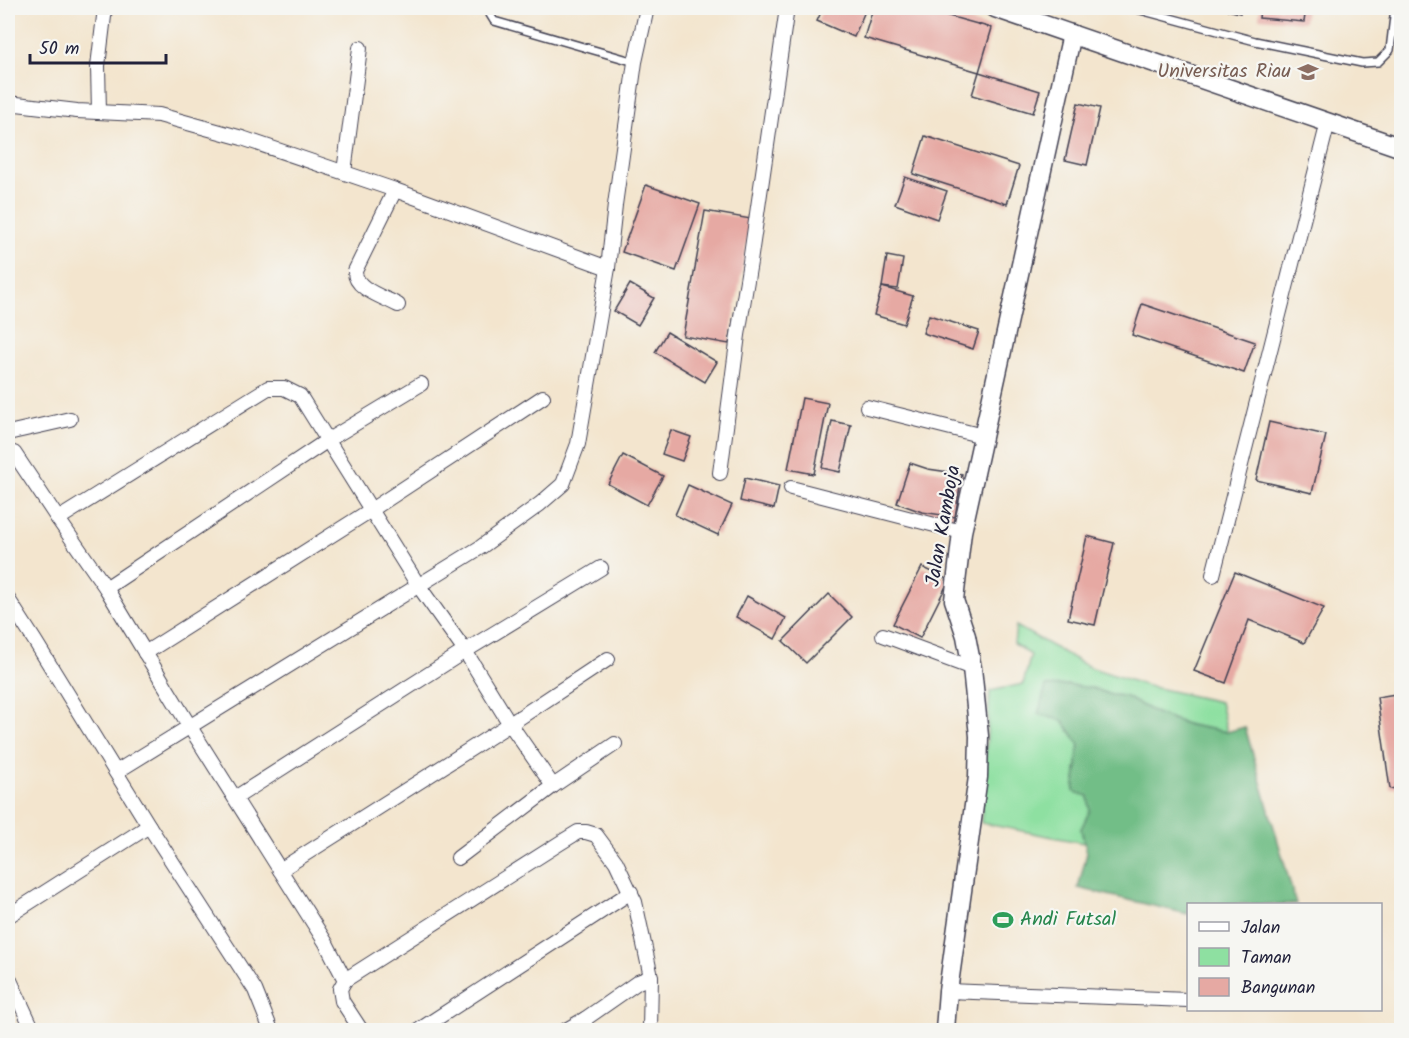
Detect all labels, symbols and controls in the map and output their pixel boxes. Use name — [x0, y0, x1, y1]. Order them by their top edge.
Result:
scale bar — [30, 27, 166, 65]
text: 50 m — [39, 35, 79, 64]
place label: Universitas Riau — [1157, 56, 1291, 88]
school or university icon: Universitas Riau — [1296, 60, 1320, 84]
street label: Jalan Kamboja — [918, 463, 970, 589]
legend — [1187, 903, 1382, 1011]
place label: Andi Futsal — [1020, 904, 1116, 936]
sports icon: Andi Futsal — [991, 908, 1015, 932]
text: Jalan — [1241, 914, 1280, 943]
text: Taman — [1241, 944, 1291, 973]
text: Bangunan — [1241, 974, 1315, 1003]

